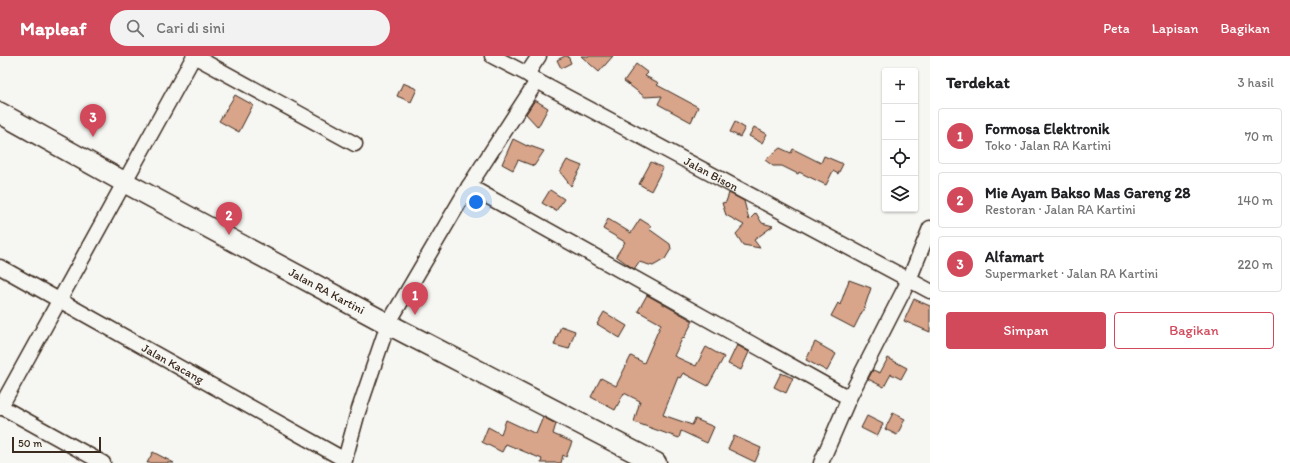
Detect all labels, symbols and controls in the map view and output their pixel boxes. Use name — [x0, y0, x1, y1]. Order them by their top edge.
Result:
search box — [110, 10, 390, 46]
text: Mapleaf — [20, 17, 86, 40]
icon: search — [124, 17, 146, 39]
text: Cari di sini — [156, 19, 225, 37]
text: Peta — [1103, 20, 1130, 37]
text: Lapisan — [1152, 20, 1199, 37]
text: Bagikan — [1221, 20, 1270, 37]
map controls — [882, 68, 918, 212]
button: + — [882, 68, 918, 104]
text: Terdekat — [946, 72, 1010, 92]
text: 3 hasil — [1237, 75, 1274, 90]
pin: 3 — [80, 104, 106, 137]
button: − — [882, 104, 918, 140]
text: Formosa Elektronik — [985, 120, 1110, 138]
text: 1 — [957, 129, 963, 144]
text: 70 m — [1245, 129, 1273, 144]
text: Toko · Jalan RA Kartini — [985, 138, 1111, 153]
button: locate — [882, 140, 918, 176]
street label: Jalan Bison — [682, 154, 741, 194]
button: layers — [882, 176, 918, 212]
text: Mie Ayam Bakso Mas Gareng 28 — [985, 184, 1191, 202]
your location — [466, 192, 486, 212]
text: 2 — [957, 193, 963, 208]
text: 140 m — [1237, 193, 1273, 208]
pin: 2 — [216, 202, 242, 235]
text: Restoran · Jalan RA Kartini — [985, 202, 1136, 217]
text: Alfamart — [985, 248, 1044, 266]
text: 3 — [956, 257, 964, 272]
text: 220 m — [1237, 257, 1273, 272]
street label: Jalan RA Kartini — [286, 265, 367, 317]
text: Supermarket · Jalan RA Kartini — [985, 266, 1158, 281]
pin: 1 — [402, 282, 428, 315]
button: Simpan — [946, 312, 1106, 349]
button: Bagikan — [1114, 312, 1274, 349]
street label: Jalan Kacang — [139, 341, 207, 387]
scale bar — [12, 435, 101, 454]
text: 50 m — [18, 437, 42, 450]

